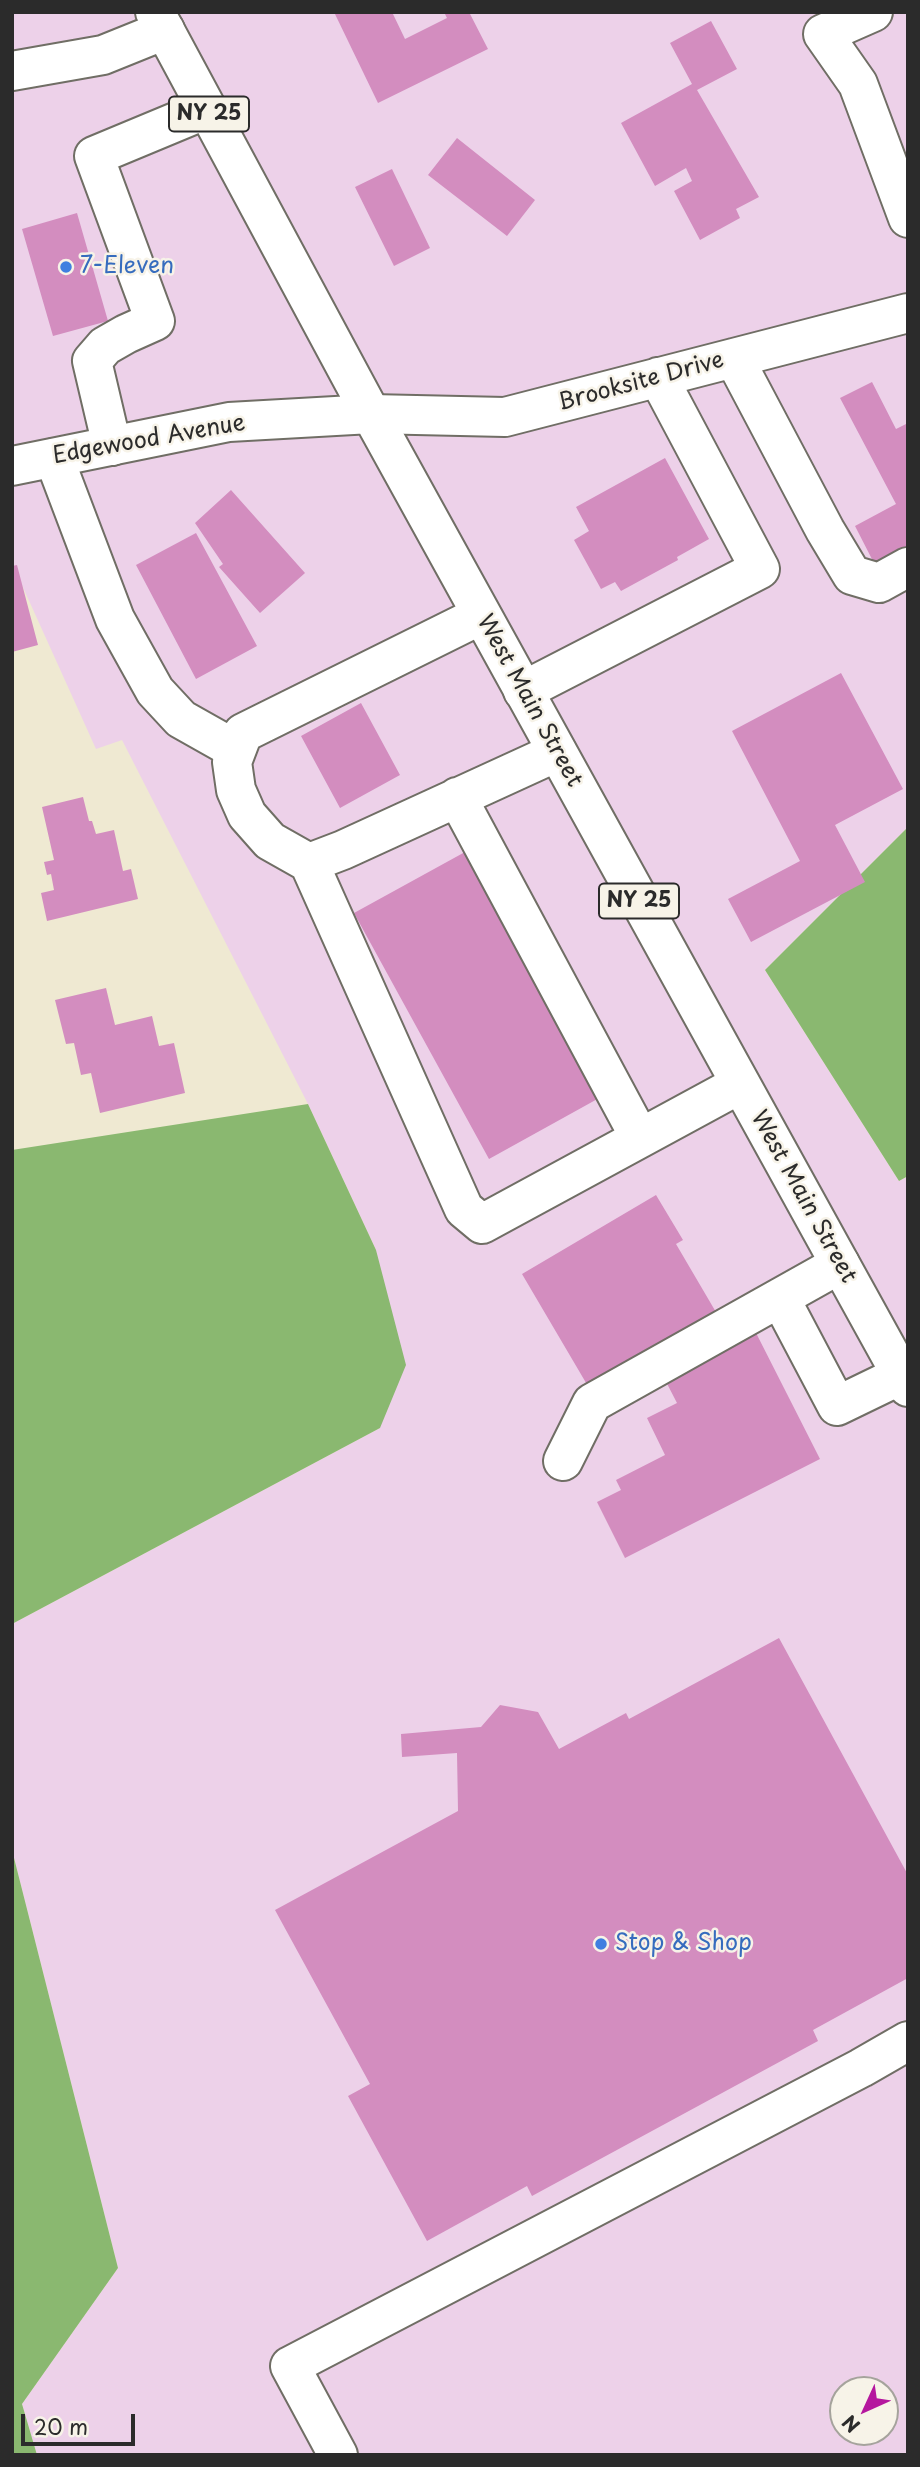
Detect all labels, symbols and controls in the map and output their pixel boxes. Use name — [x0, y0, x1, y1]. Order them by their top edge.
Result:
road number: NY 25 — [169, 96, 249, 132]
place label: 7-Eleven — [80, 253, 174, 281]
marker: 7-Eleven — [58, 259, 74, 275]
street label: Brooksite Drive — [555, 347, 727, 417]
street label: Edgewood Avenue — [51, 409, 247, 471]
street label: West Main Street — [470, 610, 588, 792]
road number: NY 25 — [599, 884, 679, 918]
street label: West Main Street — [744, 1106, 862, 1288]
place label: Stop & Shop — [615, 1930, 752, 1958]
marker: Stop & Shop — [593, 1936, 609, 1952]
north arrow — [829, 2376, 899, 2446]
scale bar — [24, 2400, 138, 2444]
text: N — [835, 2409, 866, 2440]
text: 20 m — [34, 2410, 88, 2442]

